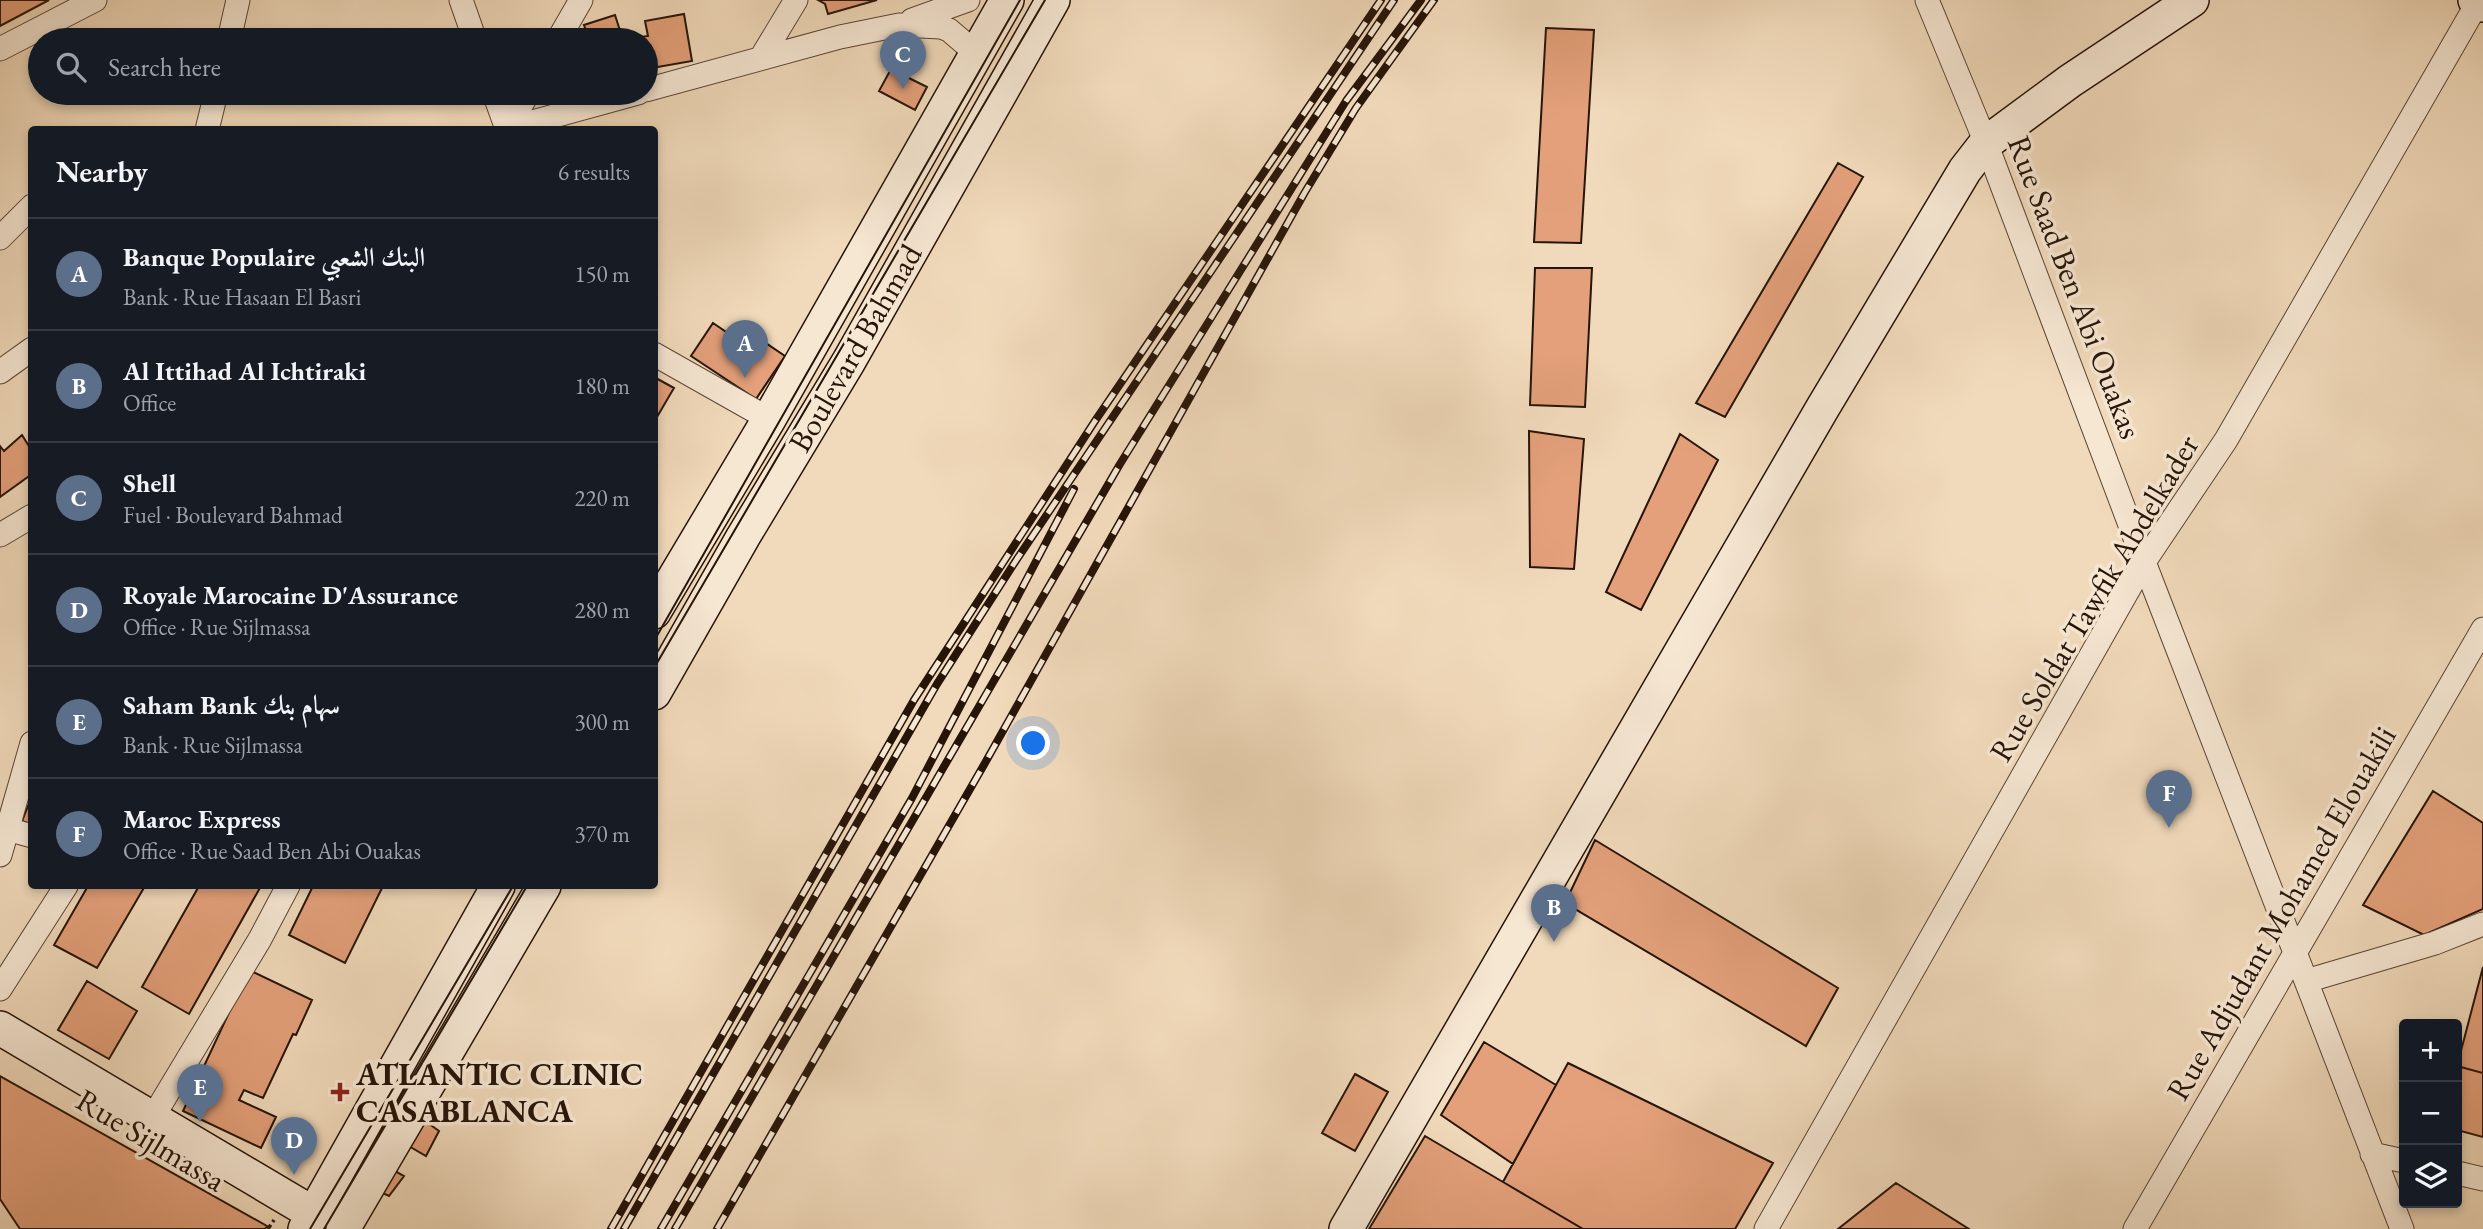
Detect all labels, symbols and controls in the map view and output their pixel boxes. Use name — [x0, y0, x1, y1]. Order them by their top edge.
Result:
search box — [28, 28, 658, 105]
pin: C — [880, 31, 926, 89]
icon: search — [52, 48, 90, 86]
text: Search here — [108, 50, 221, 84]
street label: Rue Saad Ben Abi Ouakas — [1998, 130, 2152, 444]
text: Nearby — [56, 152, 148, 191]
text: 6 results — [558, 157, 630, 187]
street label: Boulevard Bahmad — [779, 236, 932, 459]
text: Banque Populaire البنك الشعبي — [123, 240, 425, 274]
text: A — [71, 259, 87, 289]
text: 150 m — [574, 259, 630, 289]
text: Bank · Rue Hasaan El Basri — [123, 282, 361, 312]
pin: A — [722, 320, 768, 378]
text: Al Ittihad Al Ichtiraki — [123, 354, 366, 388]
text: B — [72, 371, 86, 401]
text: 180 m — [574, 371, 630, 401]
text: Office — [123, 388, 176, 418]
street label: Rue Soldat Tawfik Abdelkader — [1980, 427, 2208, 769]
text: Shell — [123, 466, 176, 500]
text: C — [71, 483, 87, 513]
text: 220 m — [574, 483, 630, 513]
text: Fuel · Boulevard Bahmad — [123, 500, 343, 530]
text: Royale Marocaine D'Assurance — [123, 578, 458, 612]
text: D — [70, 595, 88, 625]
text: 280 m — [574, 595, 630, 625]
text: Office · Rue Sijlmassa — [123, 612, 310, 642]
text: Saham Bank سهام بنك — [123, 688, 340, 722]
text: E — [72, 707, 86, 737]
text: 300 m — [574, 707, 630, 737]
street label: Rue Adjudant Mohamed Elouakili — [2156, 718, 2406, 1108]
your location — [1016, 726, 1050, 760]
text: Bank · Rue Sijlmassa — [123, 730, 303, 760]
pin: F — [2146, 770, 2192, 828]
text: Maroc Express — [123, 802, 281, 836]
text: F — [73, 819, 85, 849]
text: 370 m — [574, 819, 630, 849]
text: Office · Rue Saad Ben Abi Ouakas — [123, 836, 421, 866]
pin: B — [1531, 884, 1577, 942]
map controls — [2399, 1019, 2462, 1208]
button: + — [2399, 1019, 2462, 1082]
place label: ATLANTIC CLINIC CASABLANCA — [355, 1053, 643, 1132]
pin: E — [177, 1064, 223, 1122]
street label: Rue Sijlmassa — [68, 1079, 234, 1201]
marker: ATLANTIC CLINIC CASABLANCA — [330, 1082, 350, 1102]
button: − — [2399, 1082, 2462, 1145]
pin: D — [271, 1117, 317, 1175]
button: layers — [2399, 1145, 2462, 1208]

